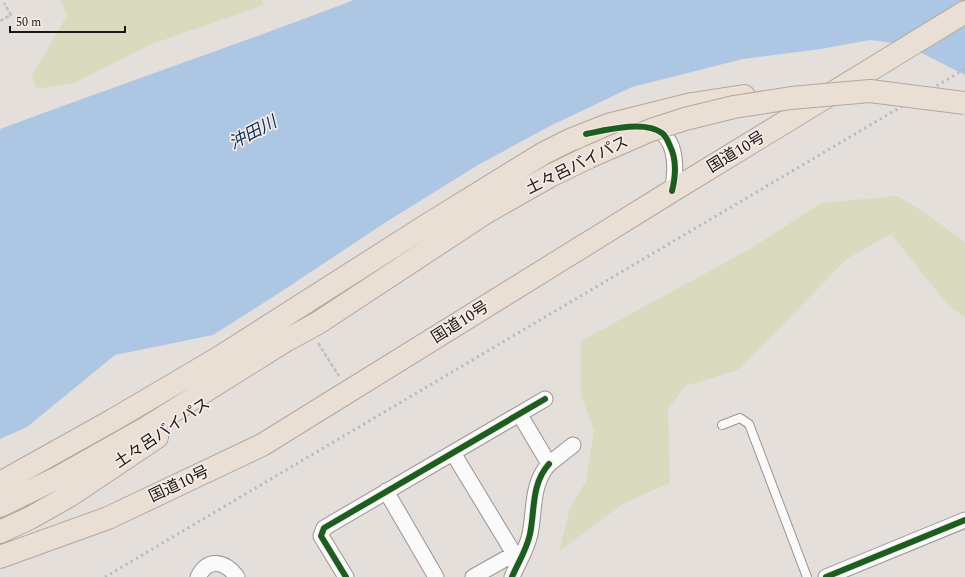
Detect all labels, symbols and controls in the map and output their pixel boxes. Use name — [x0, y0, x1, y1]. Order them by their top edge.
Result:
scale bar — [10, 8, 125, 34]
text: 50 m — [16, 13, 41, 32]
water label: 沖田川 — [224, 109, 283, 156]
street label: 国道10号 — [702, 125, 770, 179]
street label: 土々呂バイパス — [522, 130, 632, 200]
street label: 国道10号 — [426, 295, 494, 349]
street label: 土々呂バイパス — [109, 392, 215, 474]
street label: 国道10号 — [145, 460, 213, 508]

